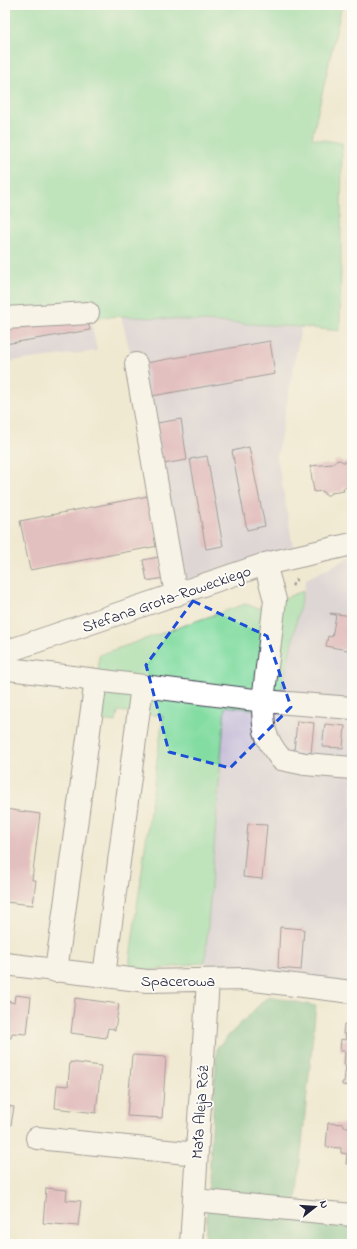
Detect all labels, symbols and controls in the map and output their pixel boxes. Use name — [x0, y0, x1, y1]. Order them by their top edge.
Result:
street label: Stefana Grota-Roweckiego — [79, 560, 254, 640]
street label: Spacerowa — [141, 970, 215, 994]
street label: Mała Aleja Róż — [186, 1064, 216, 1160]
north arrow — [295, 1187, 335, 1227]
text: N — [315, 1198, 332, 1210]

